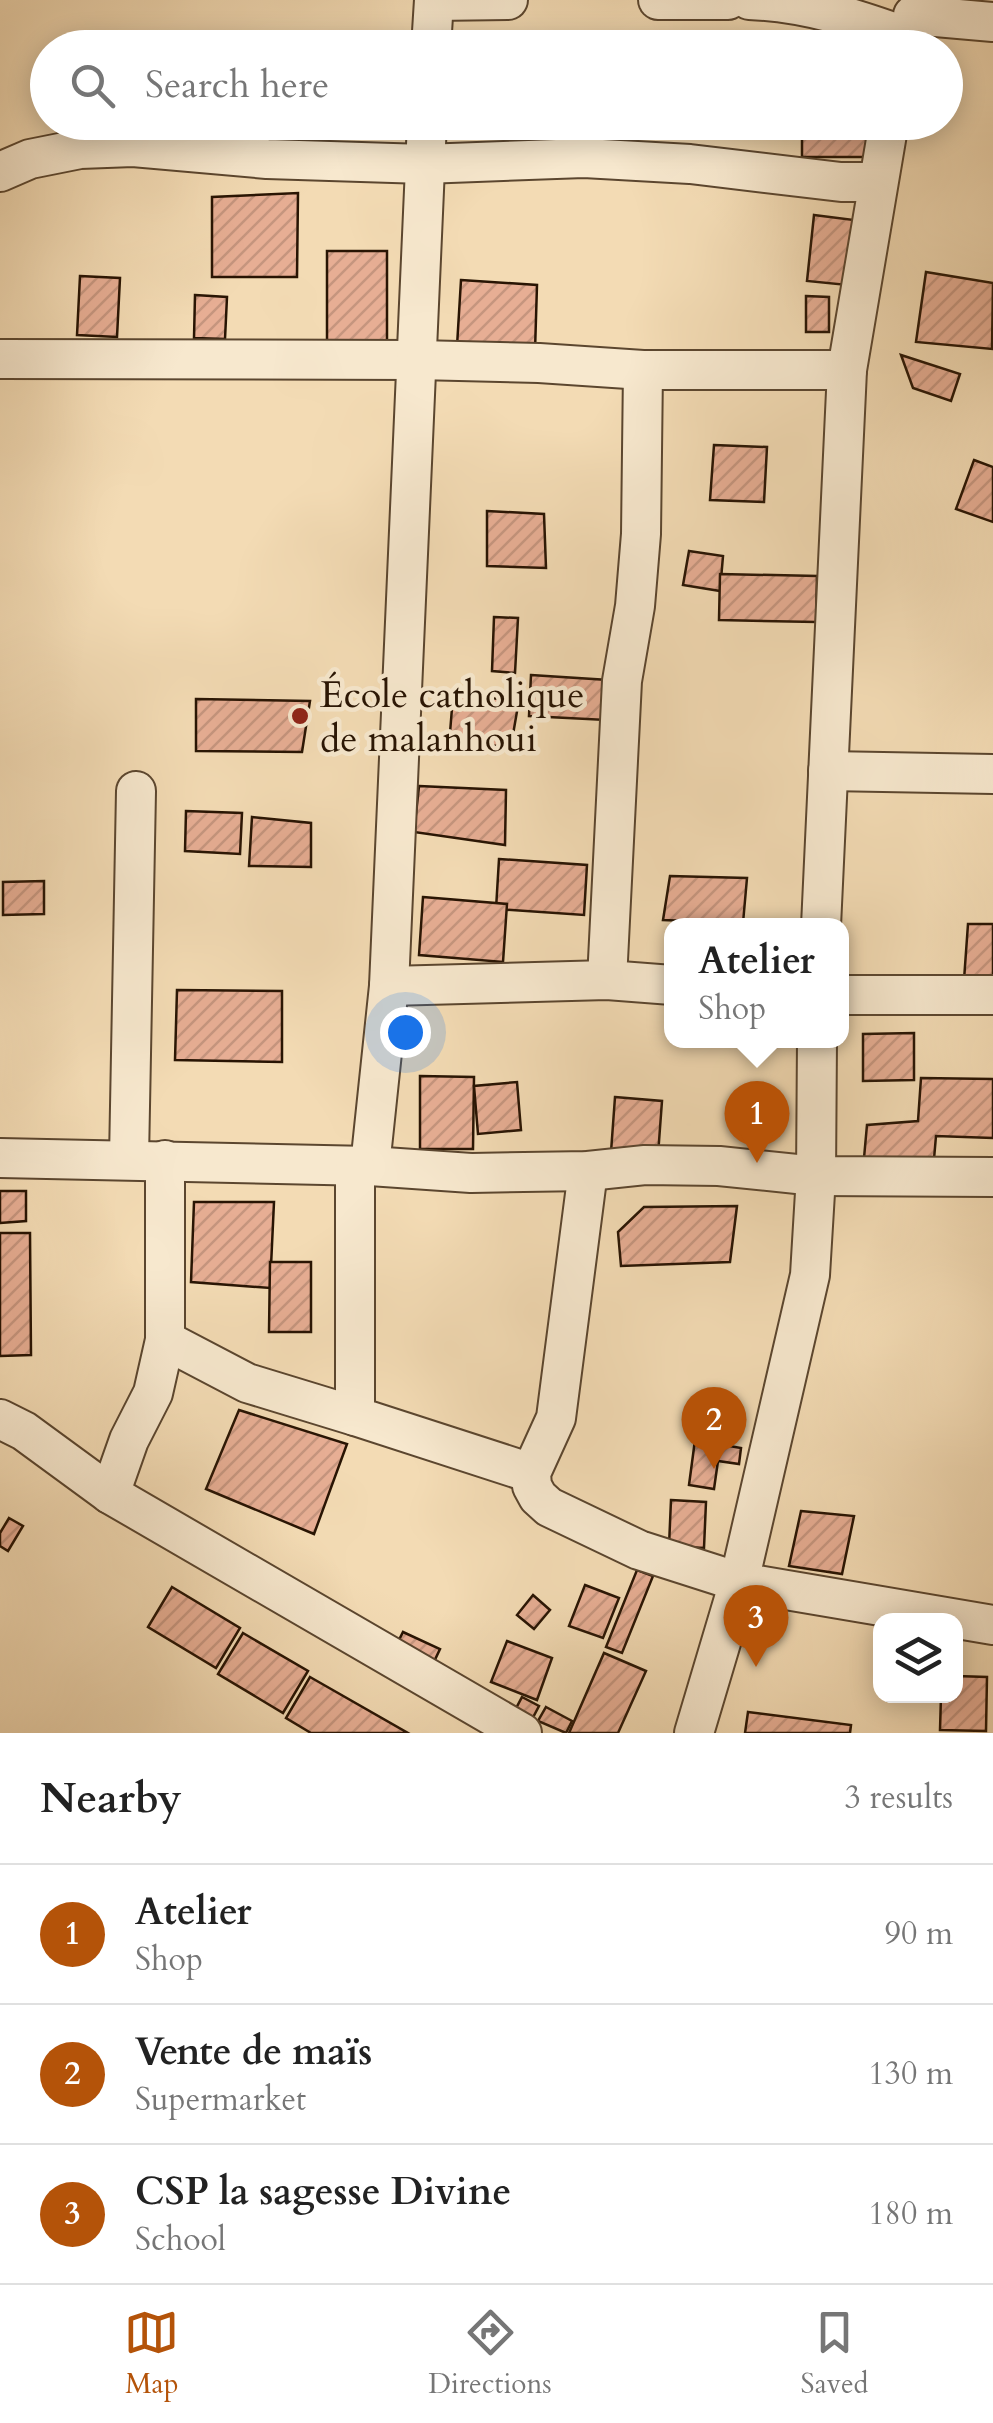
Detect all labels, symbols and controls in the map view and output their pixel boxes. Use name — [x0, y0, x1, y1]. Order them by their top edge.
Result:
search box — [30, 30, 963, 140]
icon: search — [65, 58, 120, 113]
text: Search here — [145, 59, 329, 111]
place label: École catholique de malanhoui — [320, 669, 584, 765]
marker: École catholique de malanhoui — [289, 705, 311, 727]
popup — [664, 918, 849, 1048]
text: Atelier — [698, 935, 815, 987]
text: Shop — [698, 987, 766, 1031]
your location — [380, 1007, 431, 1058]
pin: 1 — [724, 1080, 790, 1163]
pin: 2 — [682, 1386, 746, 1469]
pin: 3 — [724, 1584, 788, 1667]
map controls — [873, 1613, 963, 1703]
button: layers — [873, 1613, 963, 1703]
text: Nearby — [40, 1770, 182, 1827]
text: 3 results — [845, 1776, 953, 1820]
text: Atelier — [135, 1886, 252, 1938]
text: 1 — [64, 1912, 81, 1956]
text: 90 m — [885, 1912, 953, 1956]
text: Shop — [135, 1938, 203, 1982]
text: Vente de maïs — [135, 2026, 372, 2078]
text: 2 — [64, 2052, 81, 2096]
text: 130 m — [868, 2052, 953, 2096]
text: Supermarket — [135, 2078, 306, 2122]
text: CSP la sagesse Divine — [135, 2166, 511, 2218]
text: 3 — [64, 2192, 81, 2236]
text: 180 m — [868, 2192, 953, 2236]
text: School — [135, 2218, 226, 2262]
tab: Map — [124, 2305, 179, 2403]
tab: Directions — [428, 2305, 552, 2403]
tab: Saved — [801, 2305, 869, 2403]

